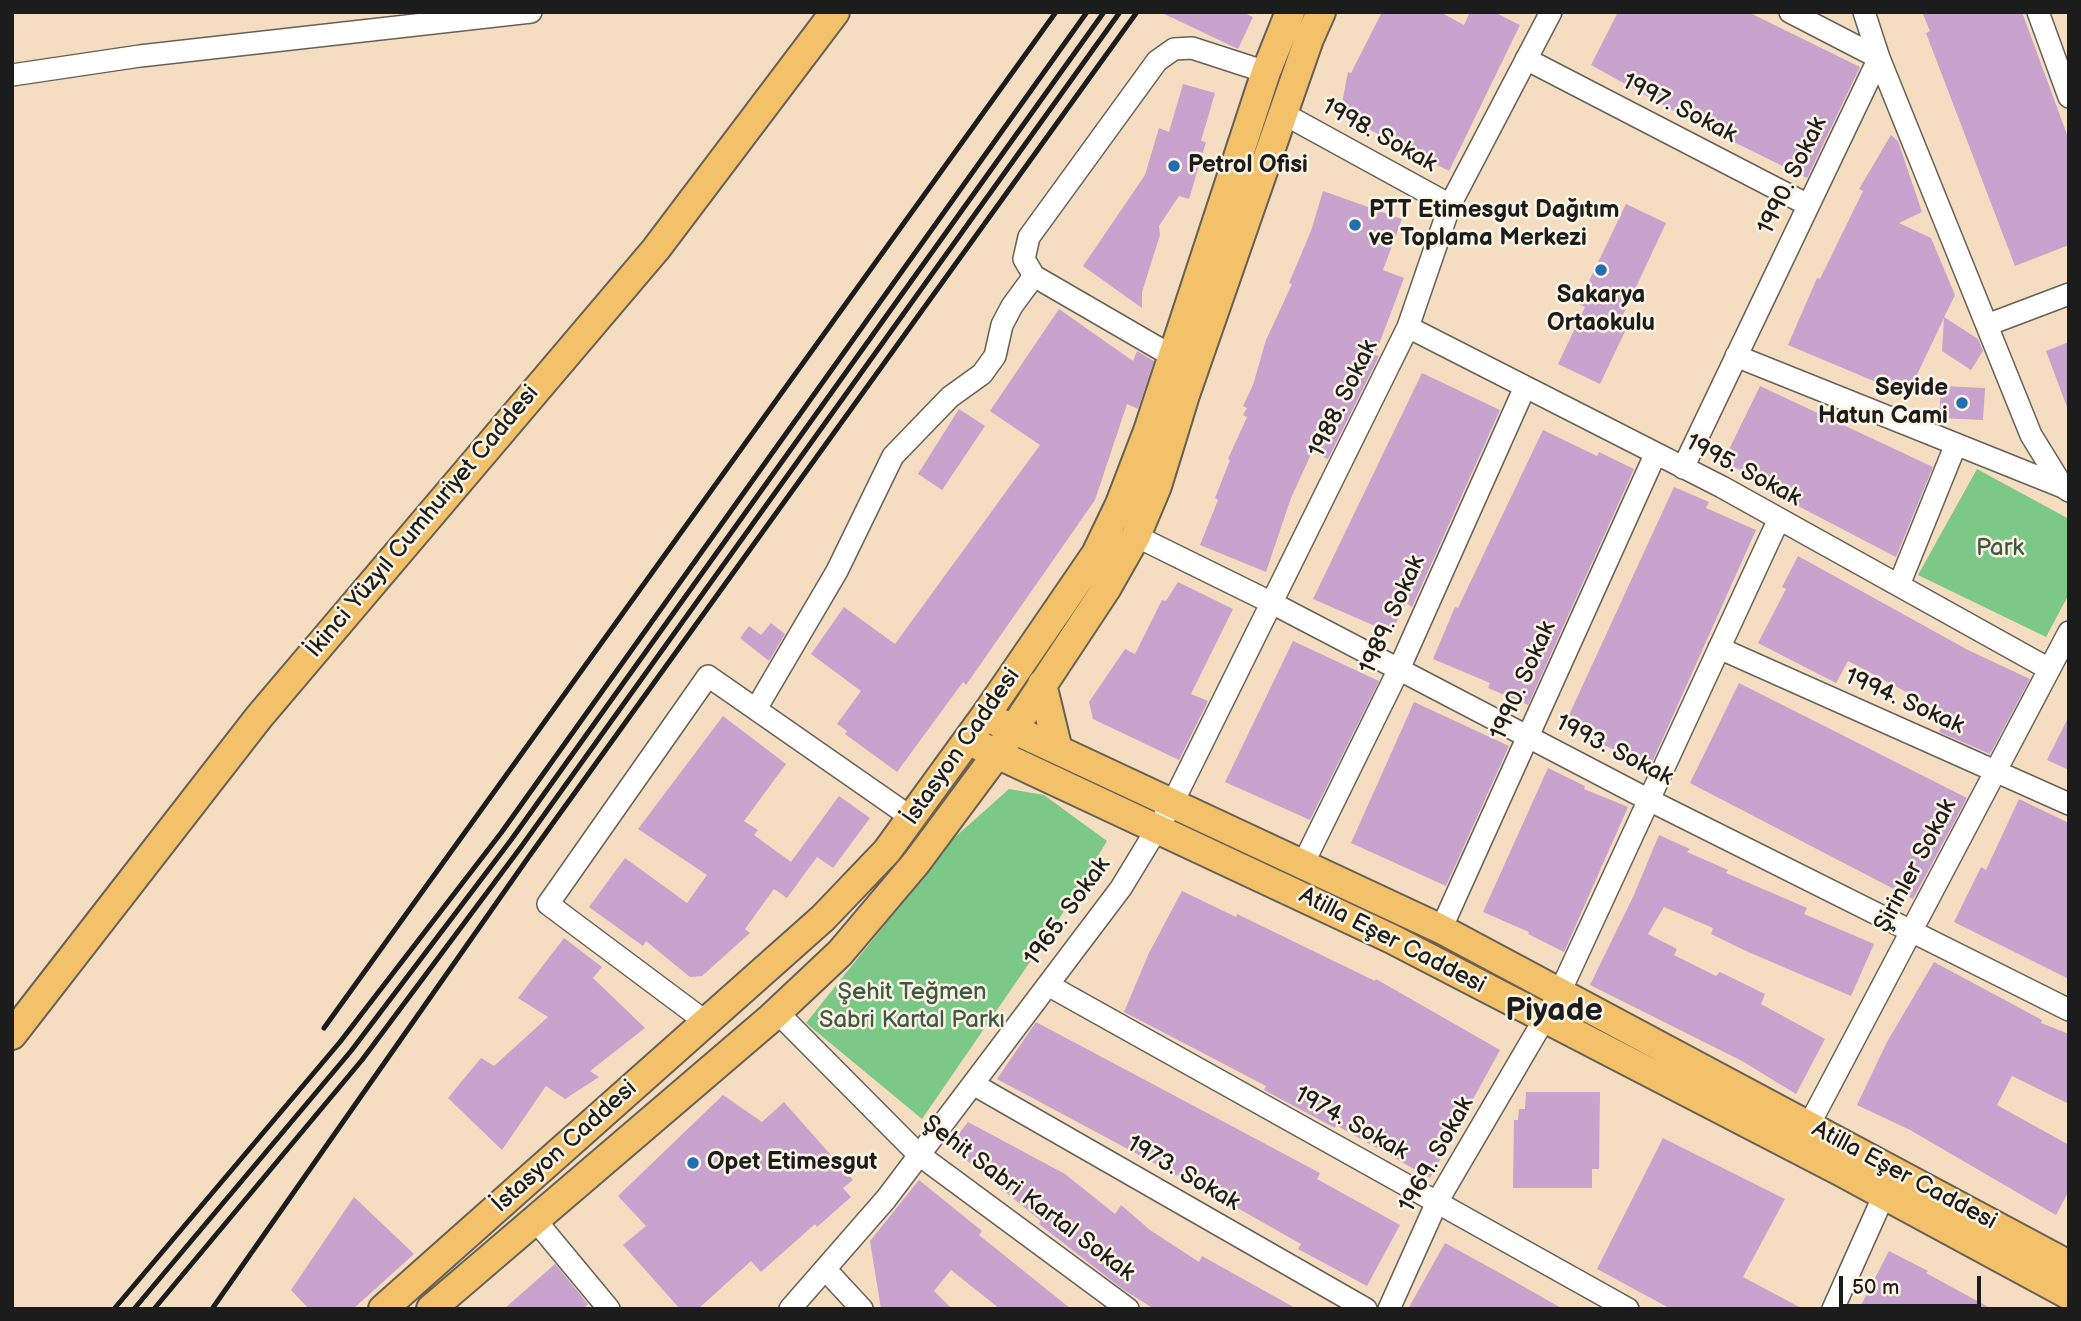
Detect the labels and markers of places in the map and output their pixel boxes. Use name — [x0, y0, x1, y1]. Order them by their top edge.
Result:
place label: Petrol Ofisi — [1188, 152, 1308, 180]
marker: Petrol Ofisi — [1166, 158, 1182, 174]
place label: PTT Etimesgut Dağıtım ve Toplama Merkezi — [1369, 197, 1619, 253]
marker: PTT Etimesgut Dağıtım ve Toplama Merkezi — [1347, 217, 1363, 233]
marker: Sakarya Ortaokulu — [1593, 262, 1609, 278]
place label: Sakarya Ortaokulu — [1547, 282, 1655, 338]
place label: Seyide Hatun Cami — [1818, 375, 1948, 431]
marker: Seyide Hatun Cami — [1954, 395, 1970, 411]
place label: Opet Etimesgut — [707, 1149, 877, 1177]
marker: Opet Etimesgut — [685, 1155, 701, 1171]

